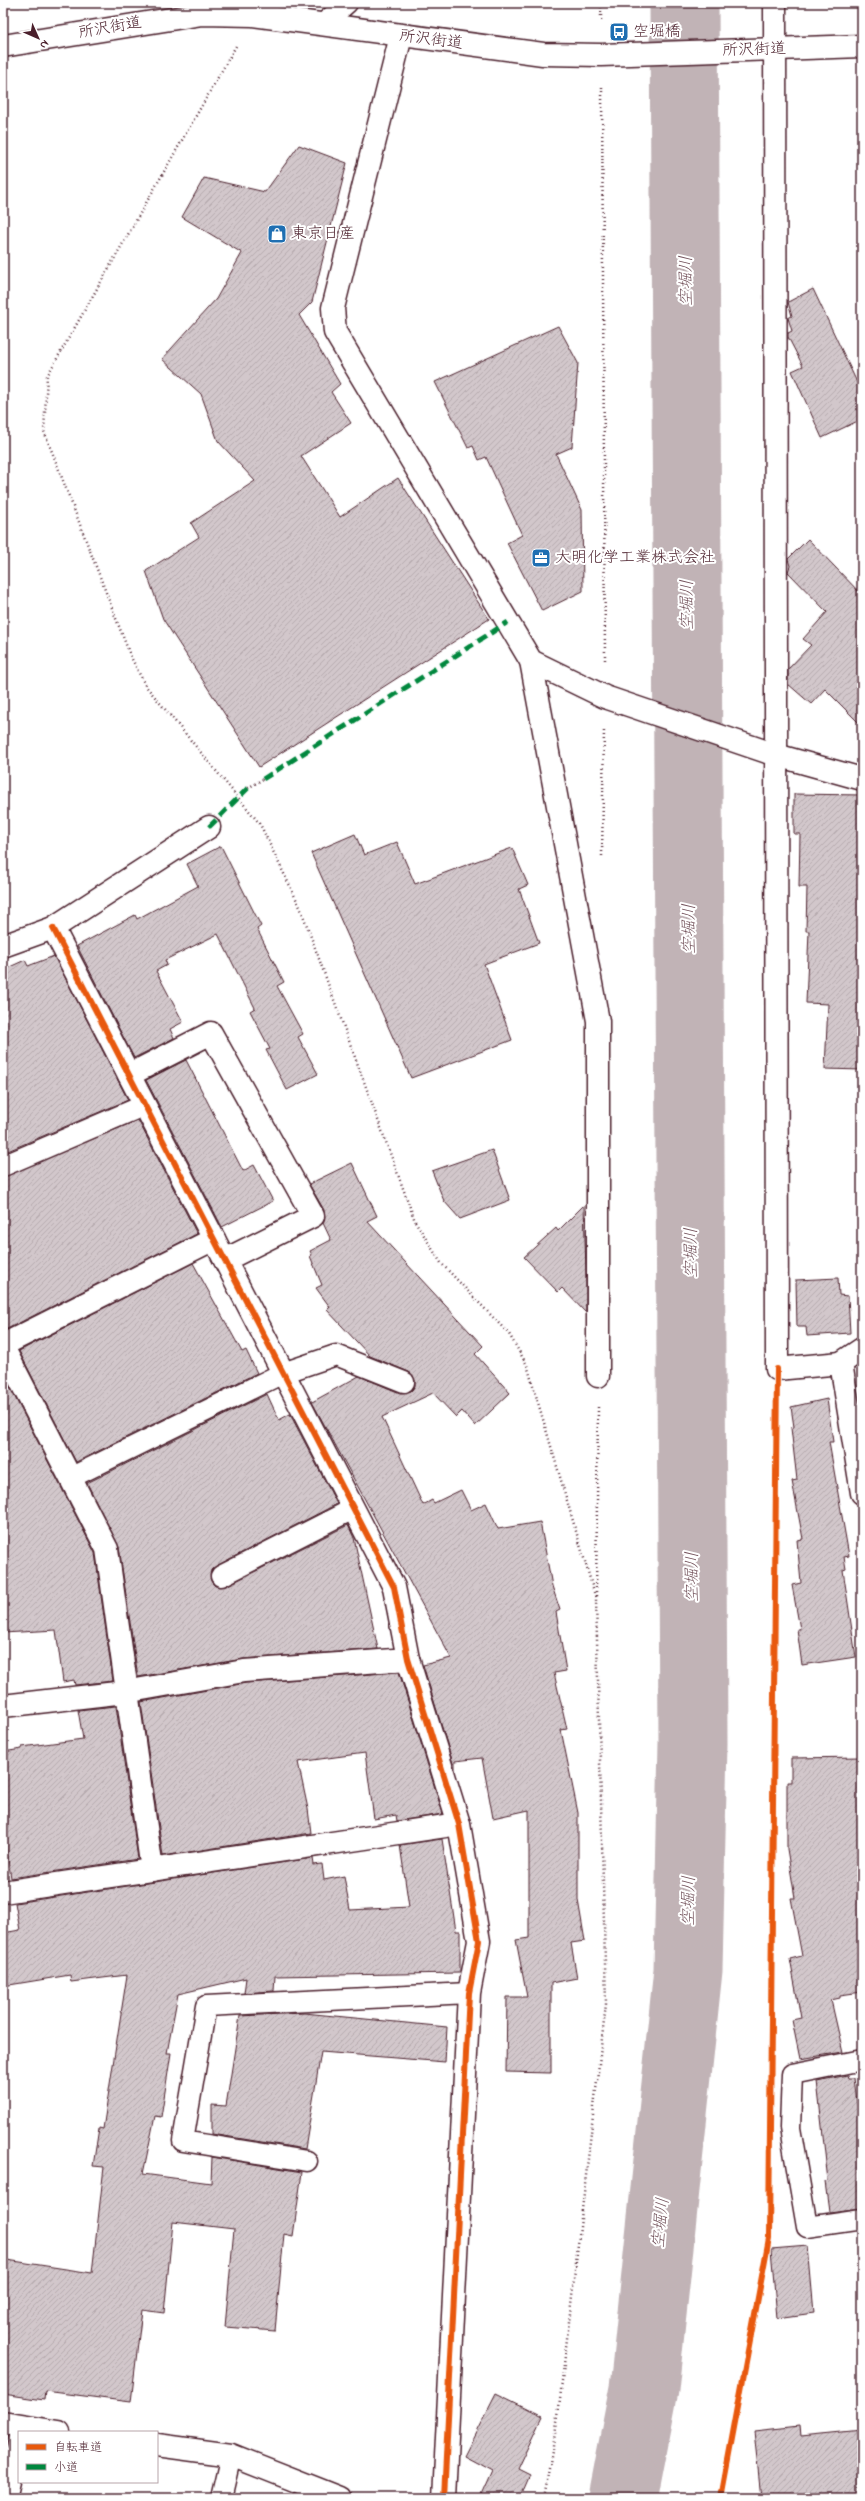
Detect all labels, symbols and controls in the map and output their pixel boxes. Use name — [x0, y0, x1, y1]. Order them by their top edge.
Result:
street label: 所沢街道 — [76, 11, 144, 45]
north arrow — [18, 18, 58, 58]
place label: 空堀橋 — [633, 20, 681, 44]
bus stop icon: 空堀橋 — [608, 21, 630, 43]
street label: 所沢街道 — [398, 24, 464, 56]
text: N — [36, 36, 53, 53]
street label: 所沢街道 — [722, 37, 786, 63]
place label: 東京日産 — [291, 222, 355, 246]
shop icon: 東京日産 — [266, 223, 288, 245]
water label: 空堀川 — [674, 256, 699, 307]
place label: 大明化学工業株式会社 — [555, 546, 715, 570]
office icon: 大明化学工業株式会社 — [530, 547, 552, 569]
water label: 空堀川 — [675, 580, 700, 631]
water label: 空堀川 — [677, 904, 702, 955]
water label: 空堀川 — [679, 1228, 704, 1279]
water label: 空堀川 — [680, 1552, 705, 1603]
water label: 空堀川 — [676, 1875, 702, 1927]
water label: 空堀川 — [646, 2196, 676, 2250]
legend — [18, 2431, 158, 2483]
text: 自転車道 — [54, 2439, 102, 2457]
text: 小道 — [54, 2459, 78, 2477]

